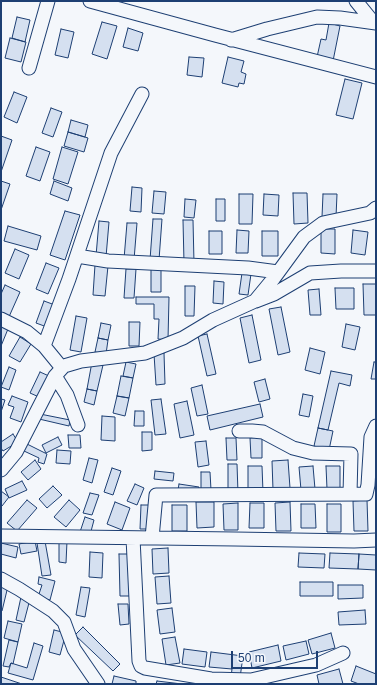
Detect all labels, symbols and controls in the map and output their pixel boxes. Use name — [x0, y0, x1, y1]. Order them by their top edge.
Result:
scale bar — [233, 643, 320, 669]
text: 50 m — [238, 651, 265, 665]

